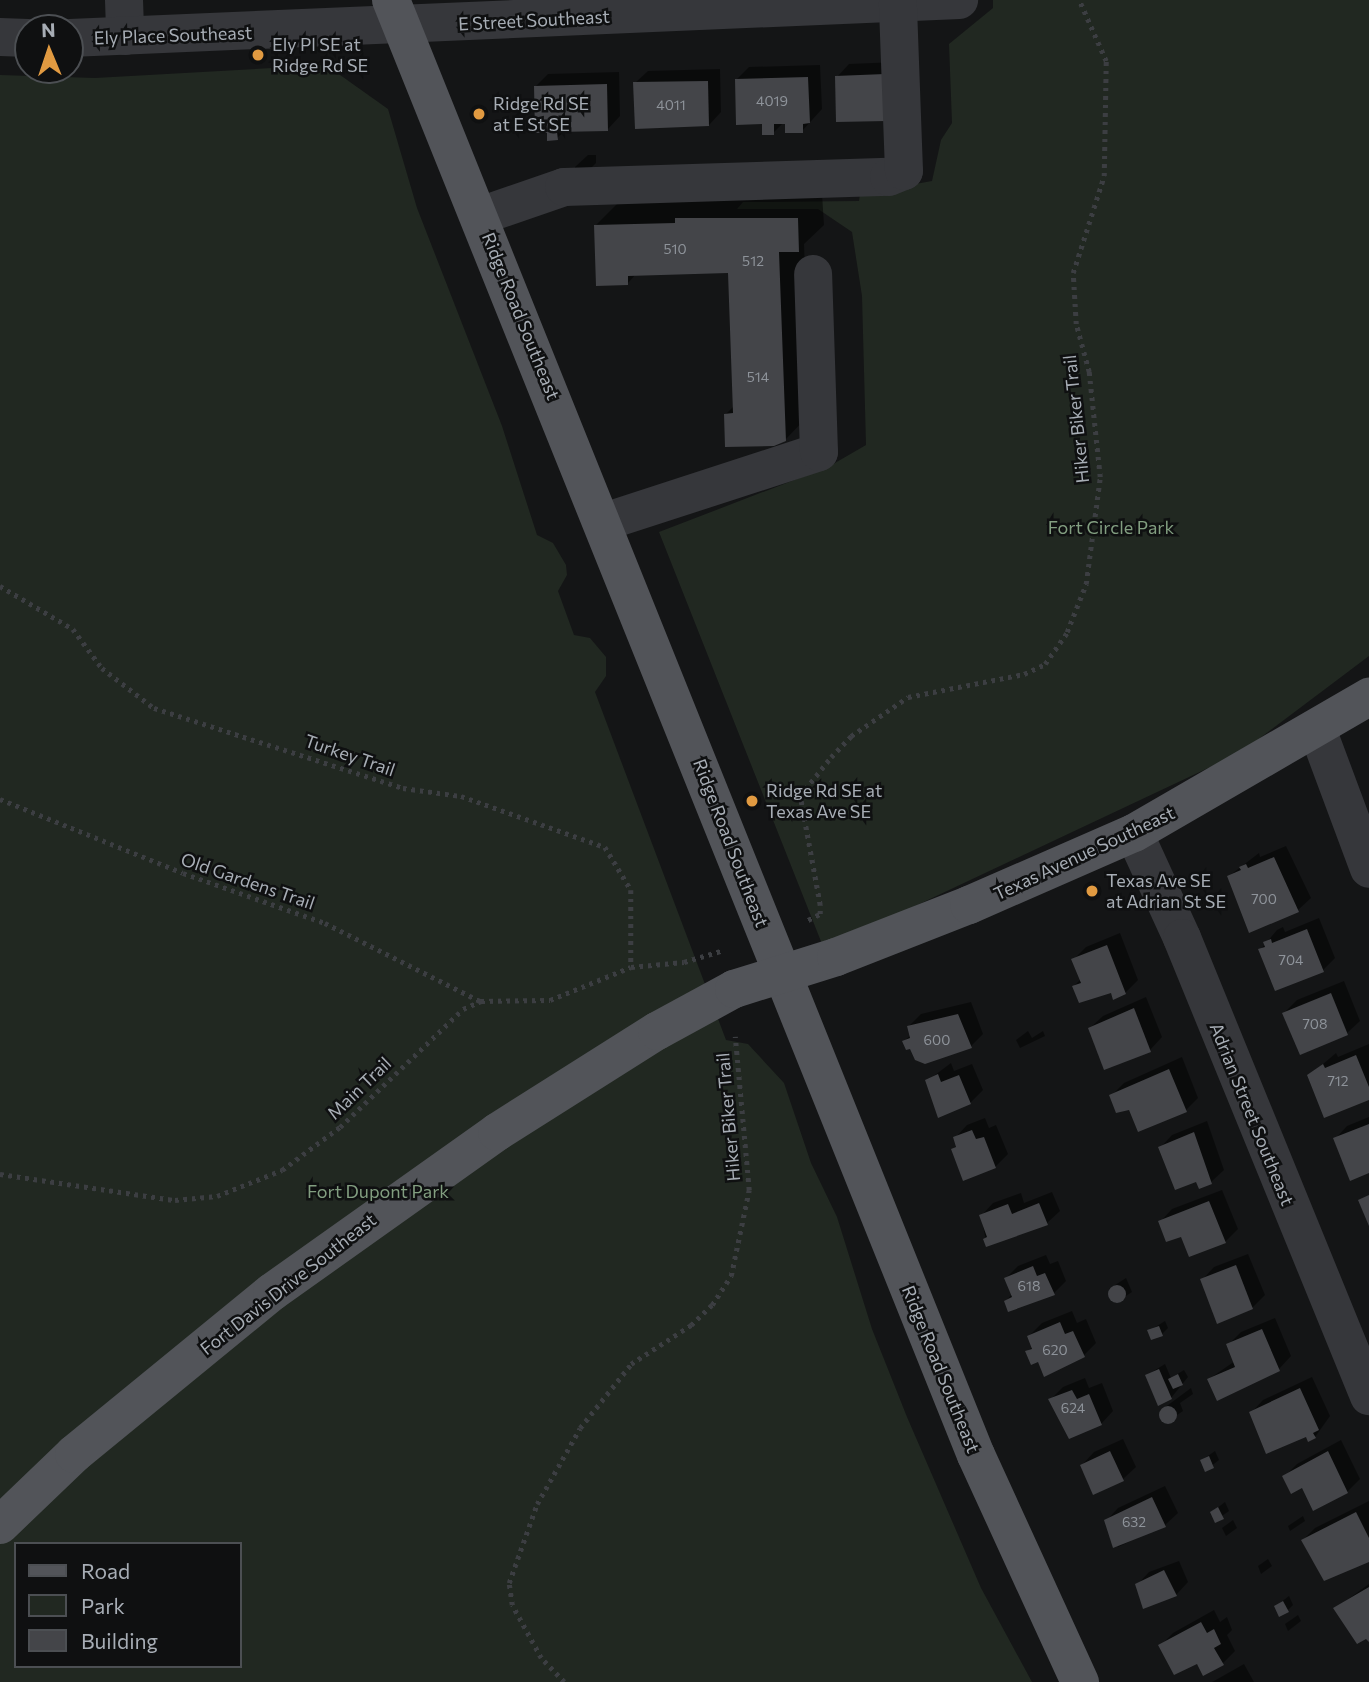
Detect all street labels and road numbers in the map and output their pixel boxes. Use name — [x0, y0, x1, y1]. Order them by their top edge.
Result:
street label: E Street Southeast — [458, 5, 610, 35]
street label: Ely Place Southeast — [93, 21, 253, 49]
street label: Ridge Road Southeast — [478, 229, 564, 403]
street label: Hiker Biker Trail — [1059, 354, 1093, 484]
street label: Turkey Trail — [302, 729, 398, 781]
street label: Ridge Road Southeast — [689, 756, 773, 930]
street label: Texas Avenue Southeast — [990, 802, 1178, 904]
street label: Old Gardens Trail — [178, 848, 318, 914]
street label: Adrian Street Southeast — [1205, 1019, 1299, 1209]
street label: Main Trail — [323, 1052, 395, 1124]
street label: Hiker Biker Trail — [712, 1052, 744, 1182]
street label: Fort Davis Drive Southeast — [196, 1209, 380, 1359]
street label: Ridge Road Southeast — [898, 1282, 984, 1456]

